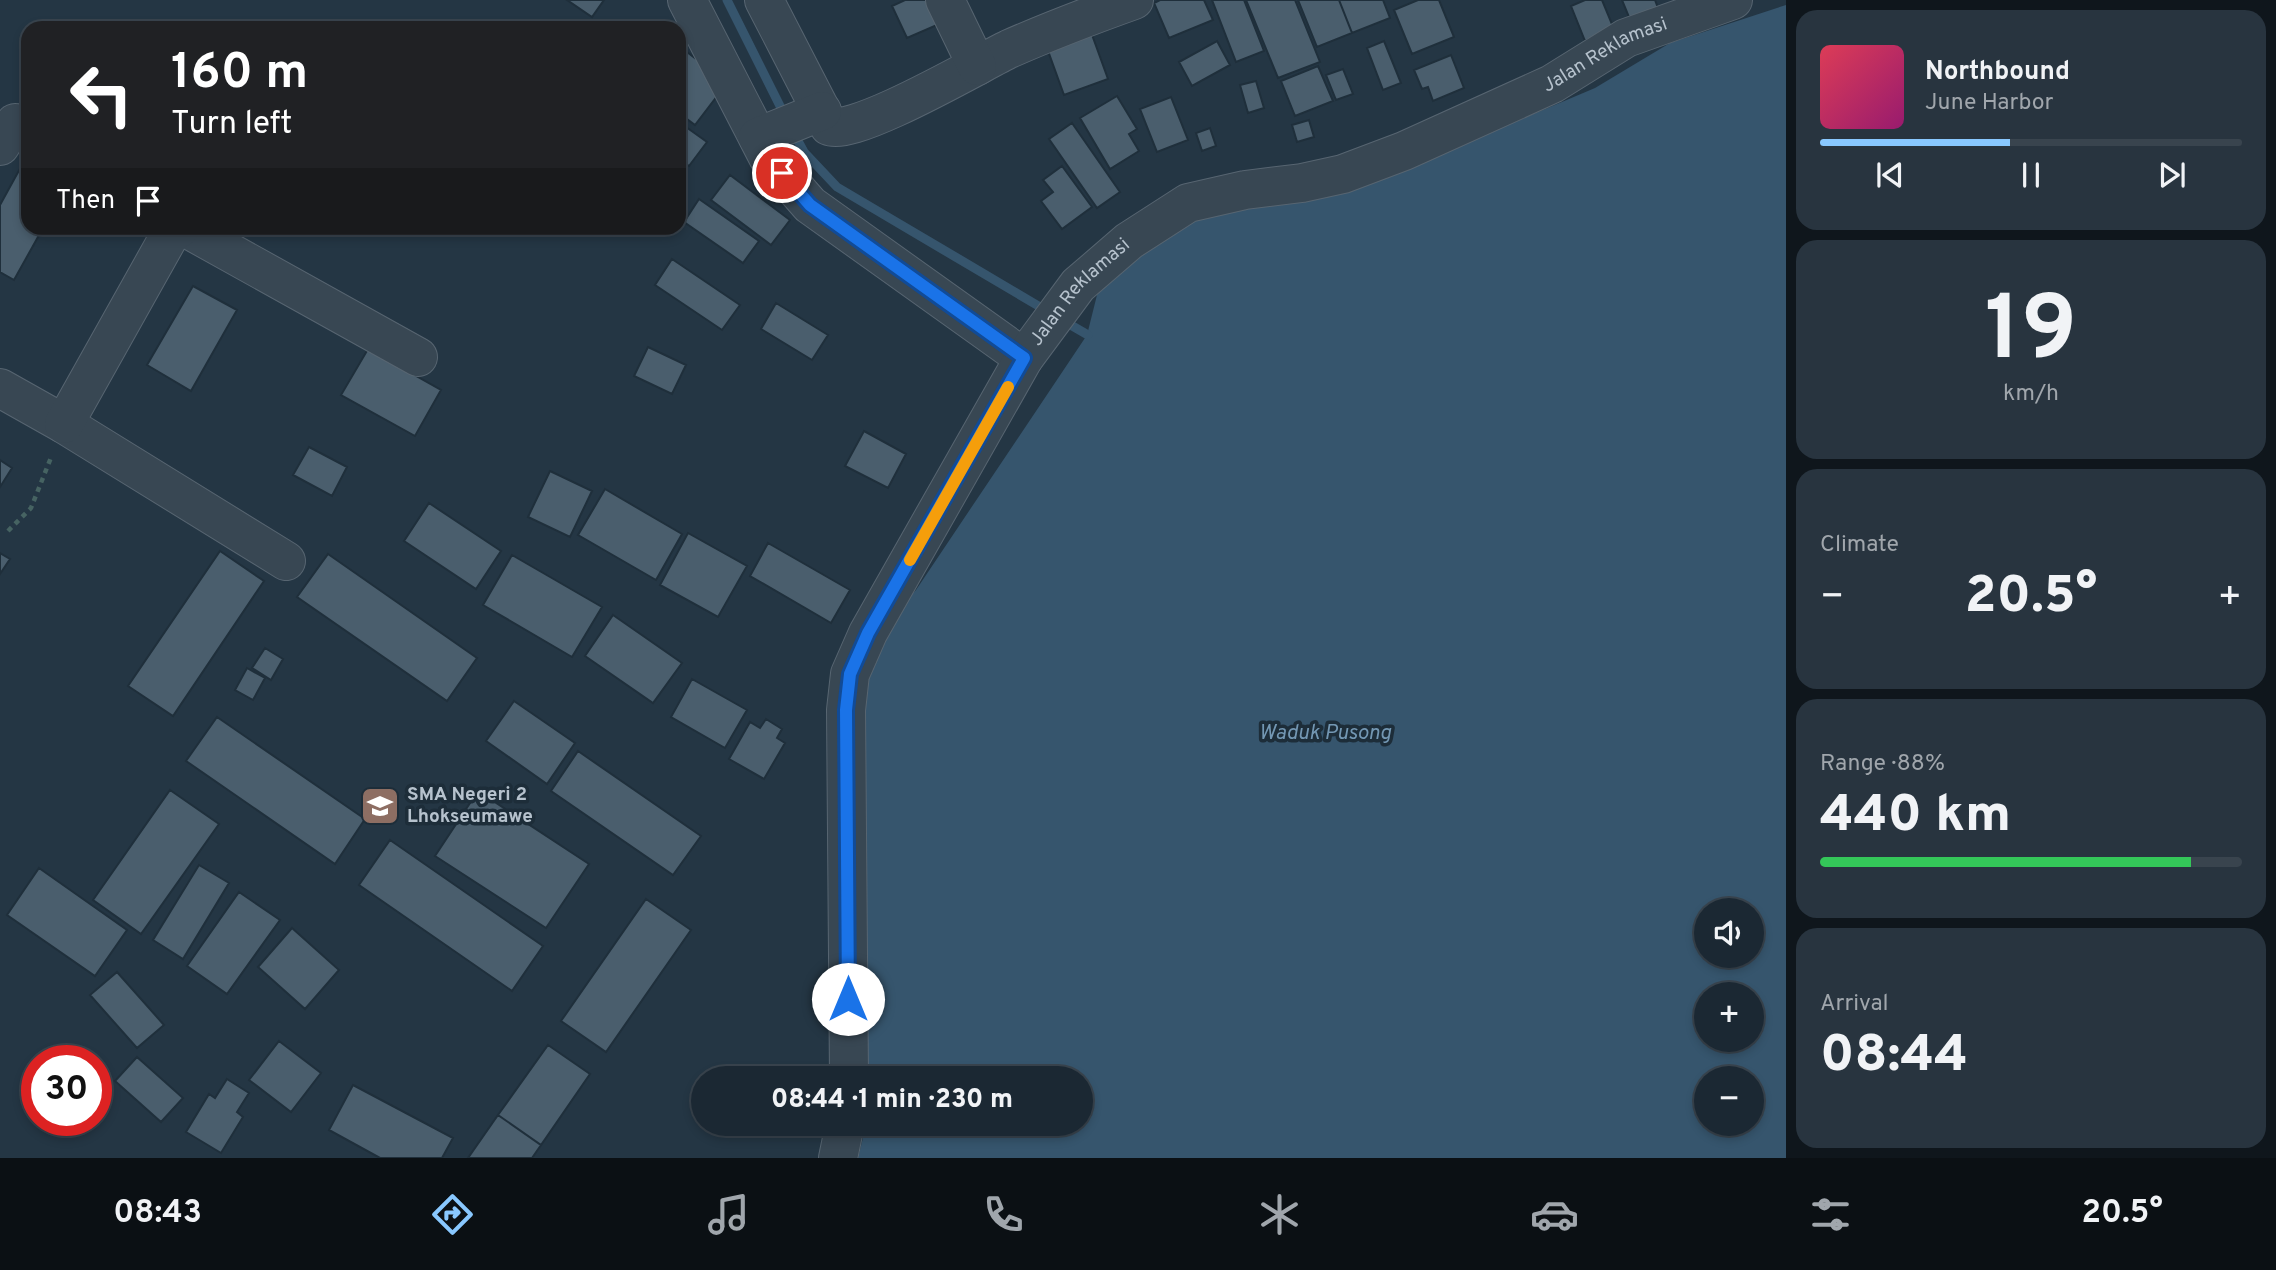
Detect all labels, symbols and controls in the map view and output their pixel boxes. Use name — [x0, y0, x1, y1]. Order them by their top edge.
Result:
street label: Jalan Reklamasi — [1540, 12, 1671, 98]
text: 160 m — [171, 44, 308, 106]
icon: left — [56, 49, 147, 140]
text: Northbound — [1925, 56, 2070, 89]
text: June Harbor — [1925, 89, 2053, 118]
text: Turn left — [171, 105, 292, 145]
pin — [752, 143, 812, 203]
icon: arrive — [763, 154, 801, 192]
icon: previous — [1871, 156, 1909, 194]
icon: pause — [2012, 156, 2050, 194]
icon: next — [2153, 156, 2191, 194]
icon: arrive — [129, 182, 167, 220]
text: Then — [56, 185, 115, 218]
street label: Jalan Reklamasi — [1025, 233, 1135, 351]
text: 19 — [1985, 277, 2077, 392]
text: km/h — [2003, 380, 2059, 409]
text: Climate — [1820, 531, 1899, 560]
text: 20.5° — [1965, 565, 2097, 631]
text: − — [1820, 574, 1845, 623]
text: + — [2217, 574, 2242, 623]
water label: Waduk Pusong — [1259, 720, 1392, 747]
text: Range · 88% — [1820, 750, 1945, 779]
place label: SMA Negeri 2 Lhokseumawe — [407, 783, 533, 829]
text: 440 km — [1820, 784, 2011, 850]
school or university icon: SMA Negeri 2 Lhokseumawe — [359, 785, 401, 827]
map controls — [1694, 898, 1764, 1136]
button: sound — [1694, 898, 1764, 968]
position arrow — [811, 962, 885, 1036]
button: + — [1694, 982, 1764, 1052]
text: Arrival — [1820, 990, 1889, 1019]
text: 08:44 — [1820, 1024, 1968, 1090]
speed limit sign: 30 — [21, 1045, 112, 1136]
button: − — [1694, 1066, 1764, 1136]
text: 08:44 · 1 min · 230 m — [771, 1084, 1013, 1117]
icon: directions — [428, 1190, 477, 1239]
icon: music — [704, 1190, 753, 1239]
icon: phone — [979, 1190, 1028, 1239]
icon: climate — [1255, 1190, 1304, 1239]
icon: car — [1530, 1190, 1579, 1239]
icon: filters — [1806, 1190, 1855, 1239]
text: 08:43 — [113, 1194, 202, 1234]
text: 20.5° — [2081, 1194, 2163, 1234]

